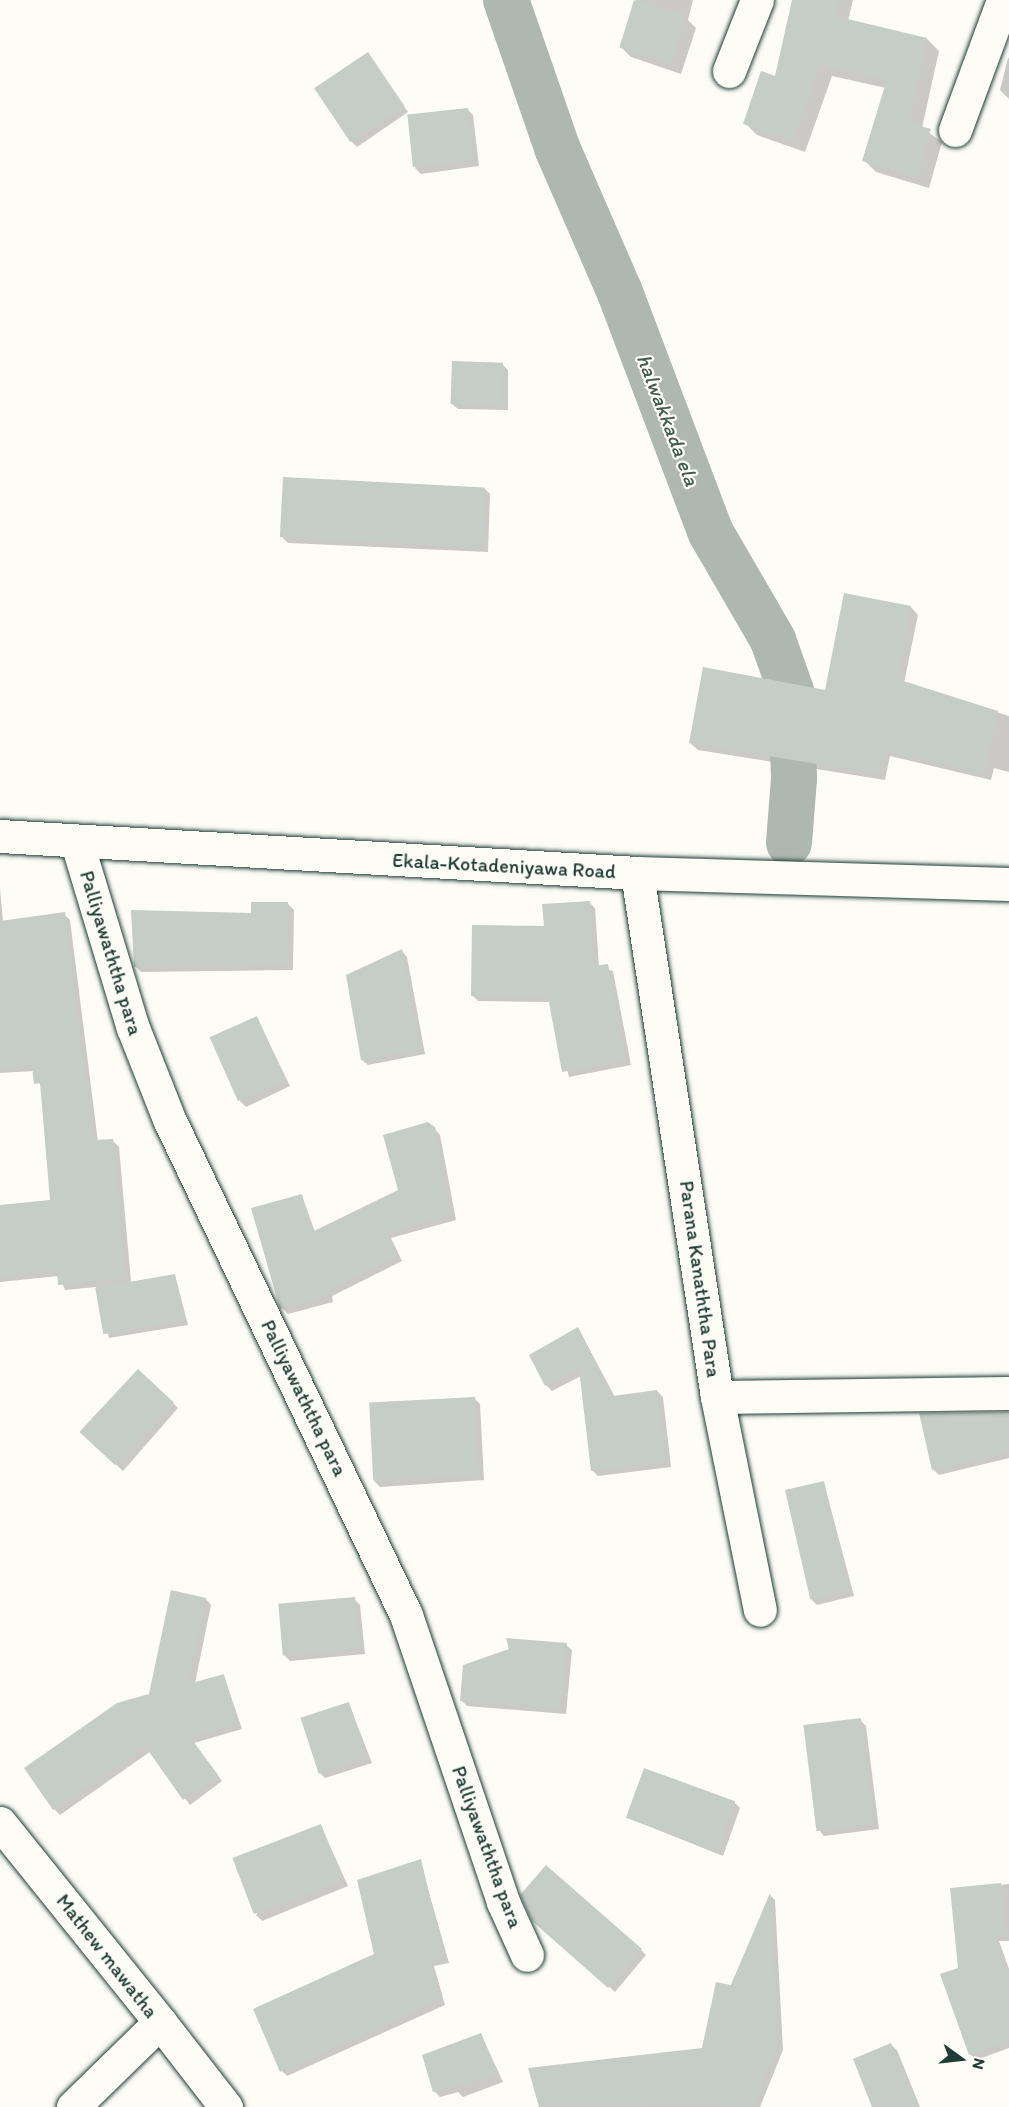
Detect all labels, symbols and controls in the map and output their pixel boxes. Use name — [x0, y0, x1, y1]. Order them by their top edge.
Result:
water label: halwakkada ela — [631, 351, 705, 489]
street label: Ekala-Kotadeniyawa Road — [392, 848, 616, 884]
street label: Palliyawaththa para — [75, 868, 147, 1038]
street label: Parana Kanaththa Para — [674, 1179, 726, 1379]
street label: Palliyawaththa para — [256, 1316, 352, 1480]
street label: Palliyawaththa para — [447, 1763, 527, 1931]
street label: Mathew mawatha — [51, 1889, 163, 2023]
north arrow — [931, 2029, 991, 2089]
text: N — [968, 2056, 989, 2071]

